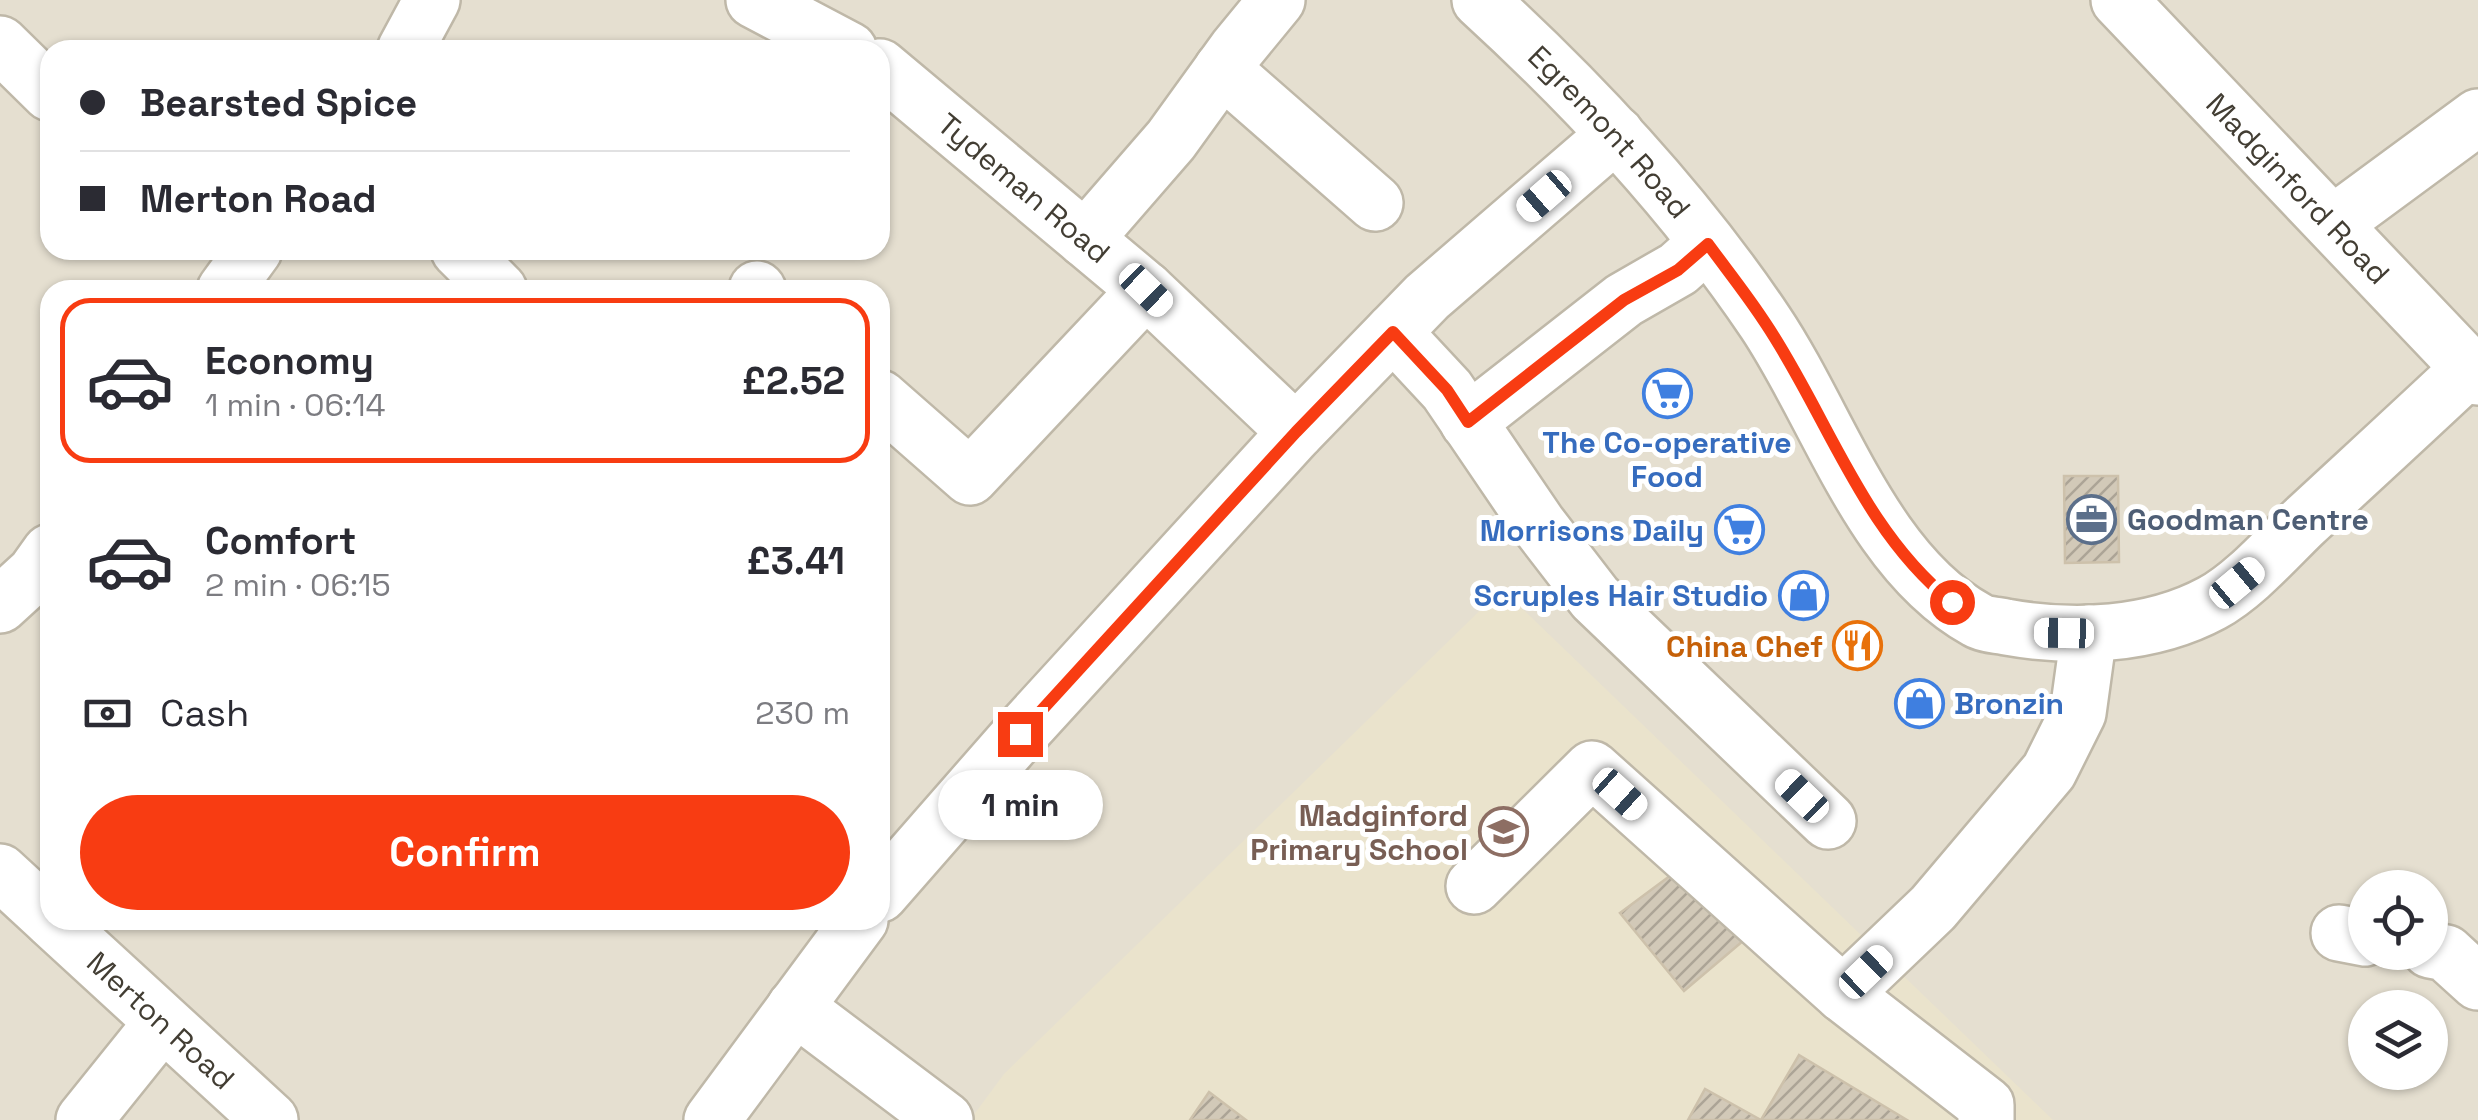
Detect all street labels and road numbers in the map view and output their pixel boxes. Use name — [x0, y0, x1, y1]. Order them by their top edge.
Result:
street label: Egremont Road — [1520, 37, 1700, 226]
street label: Madginford Road — [2198, 85, 2398, 292]
street label: Tydeman Road — [930, 104, 1118, 271]
street label: Merton Road — [79, 943, 243, 1097]

